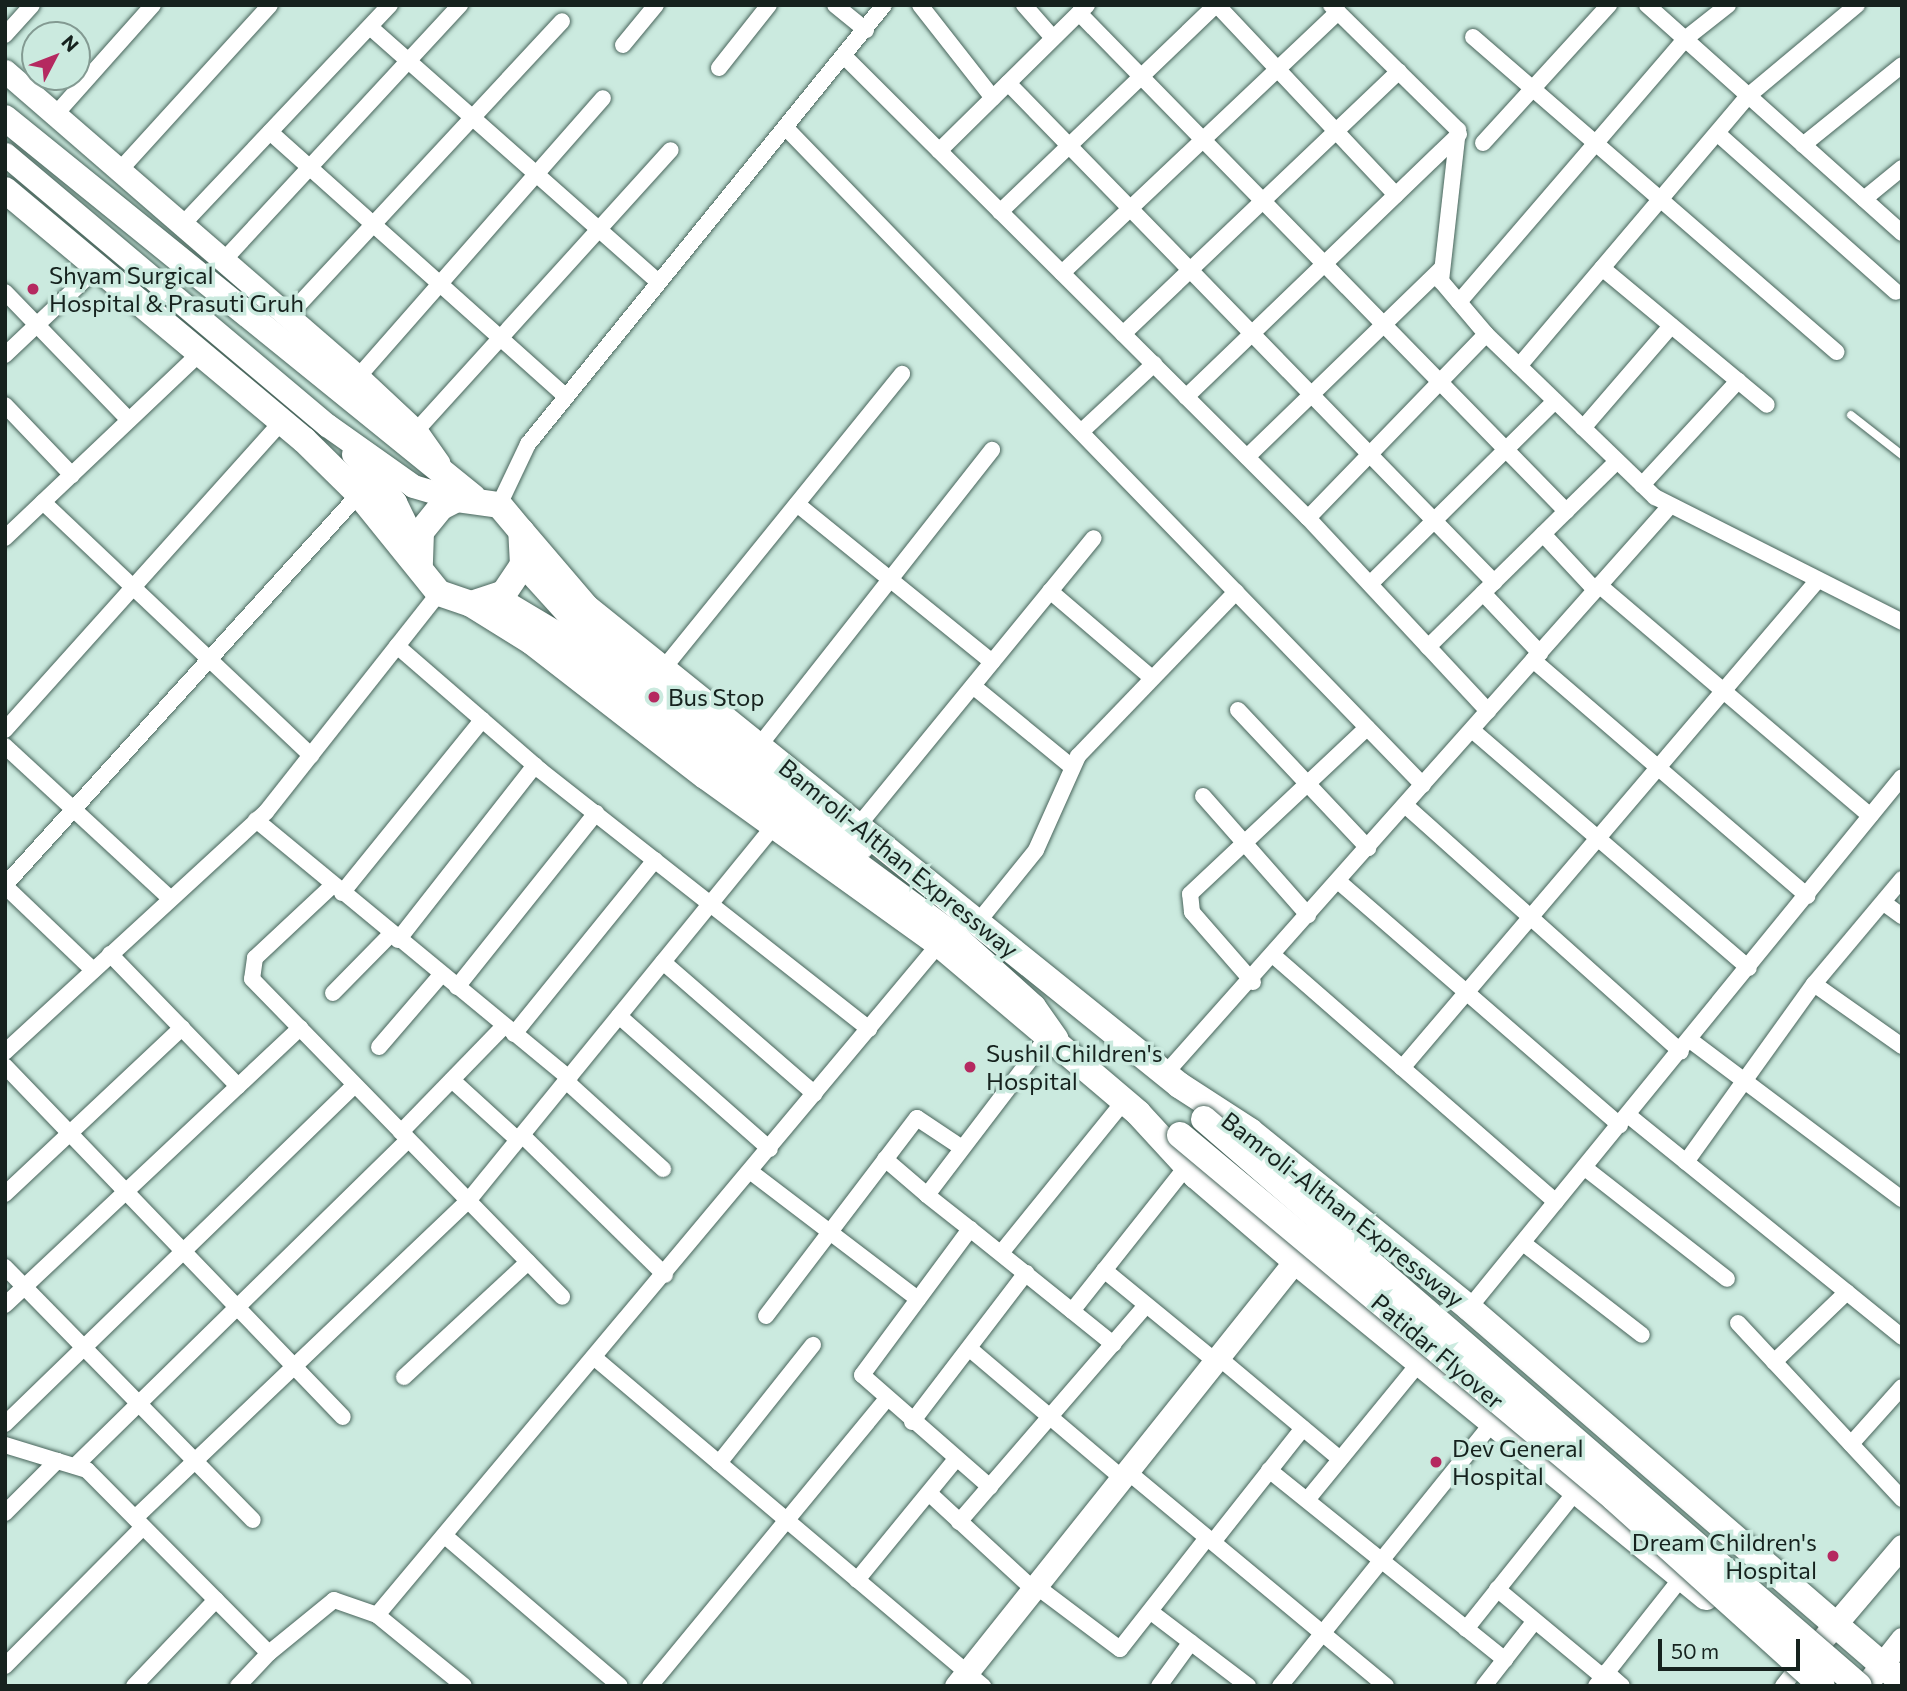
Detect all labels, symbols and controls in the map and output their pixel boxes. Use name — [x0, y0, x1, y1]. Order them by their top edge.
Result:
north arrow — [21, 21, 91, 91]
text: N — [57, 30, 84, 56]
place label: Shyam Surgical Hospital & Prasuti Gruh — [49, 261, 304, 317]
marker: Shyam Surgical Hospital & Prasuti Gruh — [23, 279, 43, 299]
place label: Bus Stop — [668, 683, 764, 711]
marker: Bus Stop — [646, 689, 662, 705]
street label: Bamroli-Althan Expressway — [773, 752, 1025, 964]
place label: Sushil Children's Hospital — [986, 1039, 1163, 1095]
marker: Sushil Children's Hospital — [960, 1057, 980, 1077]
street label: Bamroli-Althan Expressway — [1216, 1105, 1470, 1313]
street label: Patidar Flyover — [1366, 1287, 1510, 1415]
place label: Dev General Hospital — [1452, 1434, 1584, 1490]
marker: Dev General Hospital — [1426, 1452, 1446, 1472]
place label: Dream Children's Hospital — [1632, 1528, 1817, 1584]
marker: Dream Children's Hospital — [1823, 1546, 1843, 1566]
scale bar — [1662, 1624, 1804, 1668]
text: 50 m — [1671, 1638, 1719, 1663]

